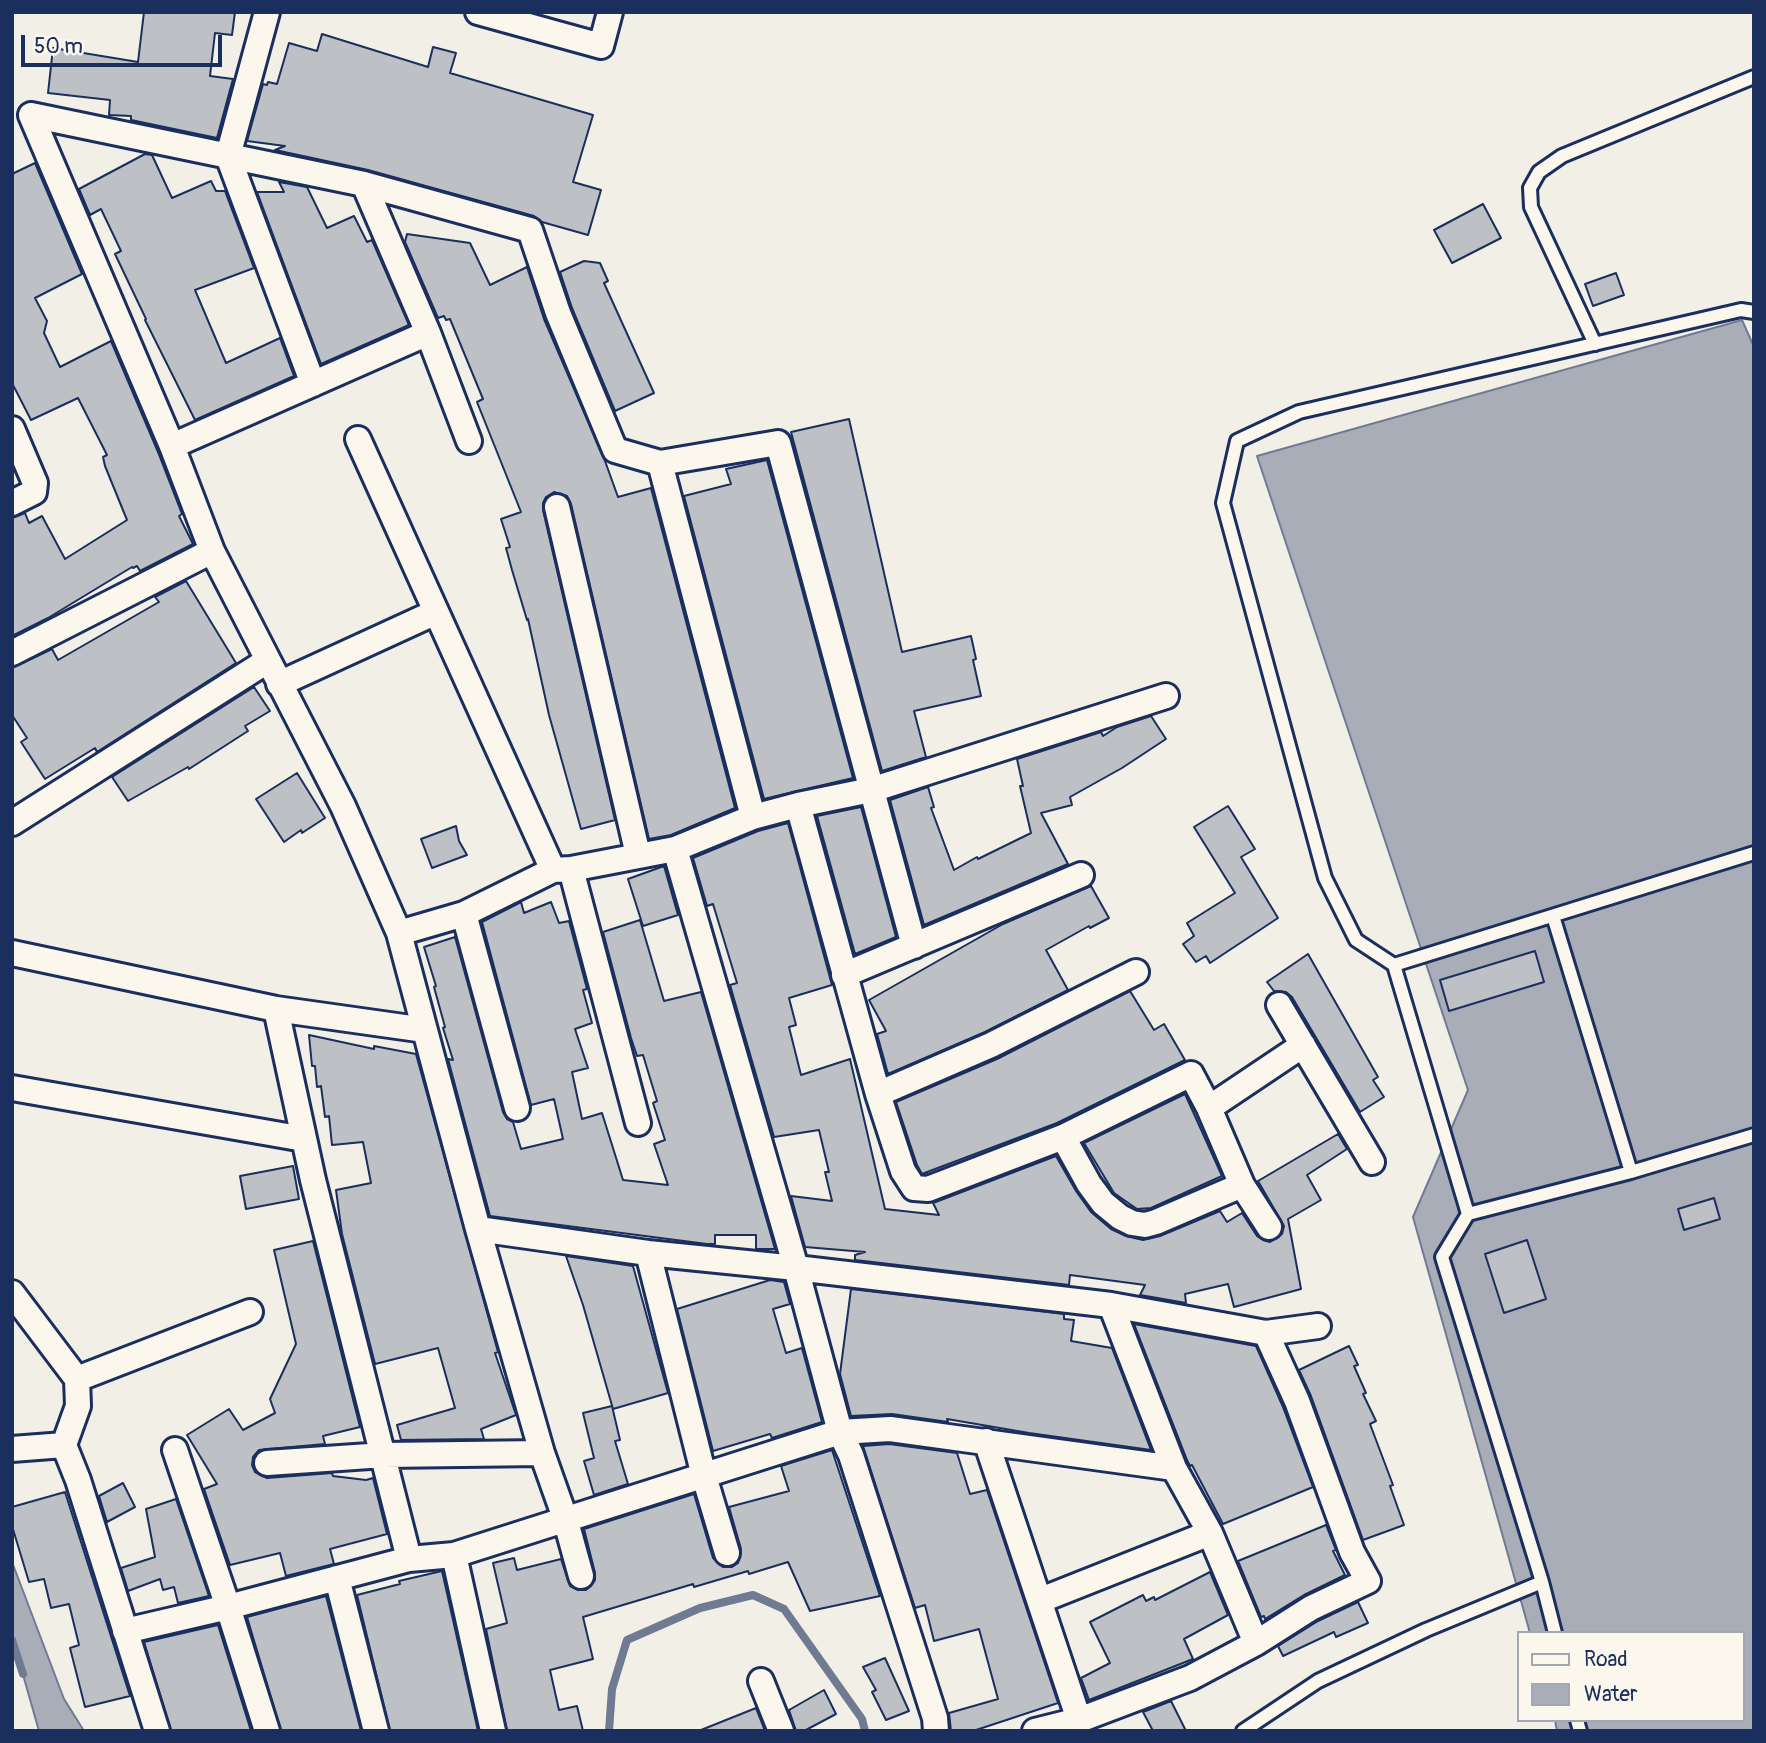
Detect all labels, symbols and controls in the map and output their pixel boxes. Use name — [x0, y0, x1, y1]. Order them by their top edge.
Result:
scale bar — [24, 21, 226, 65]
text: 50 m — [34, 33, 83, 60]
legend — [1518, 1631, 1745, 1722]
text: Road — [1584, 1646, 1628, 1673]
text: Water — [1584, 1681, 1637, 1708]

